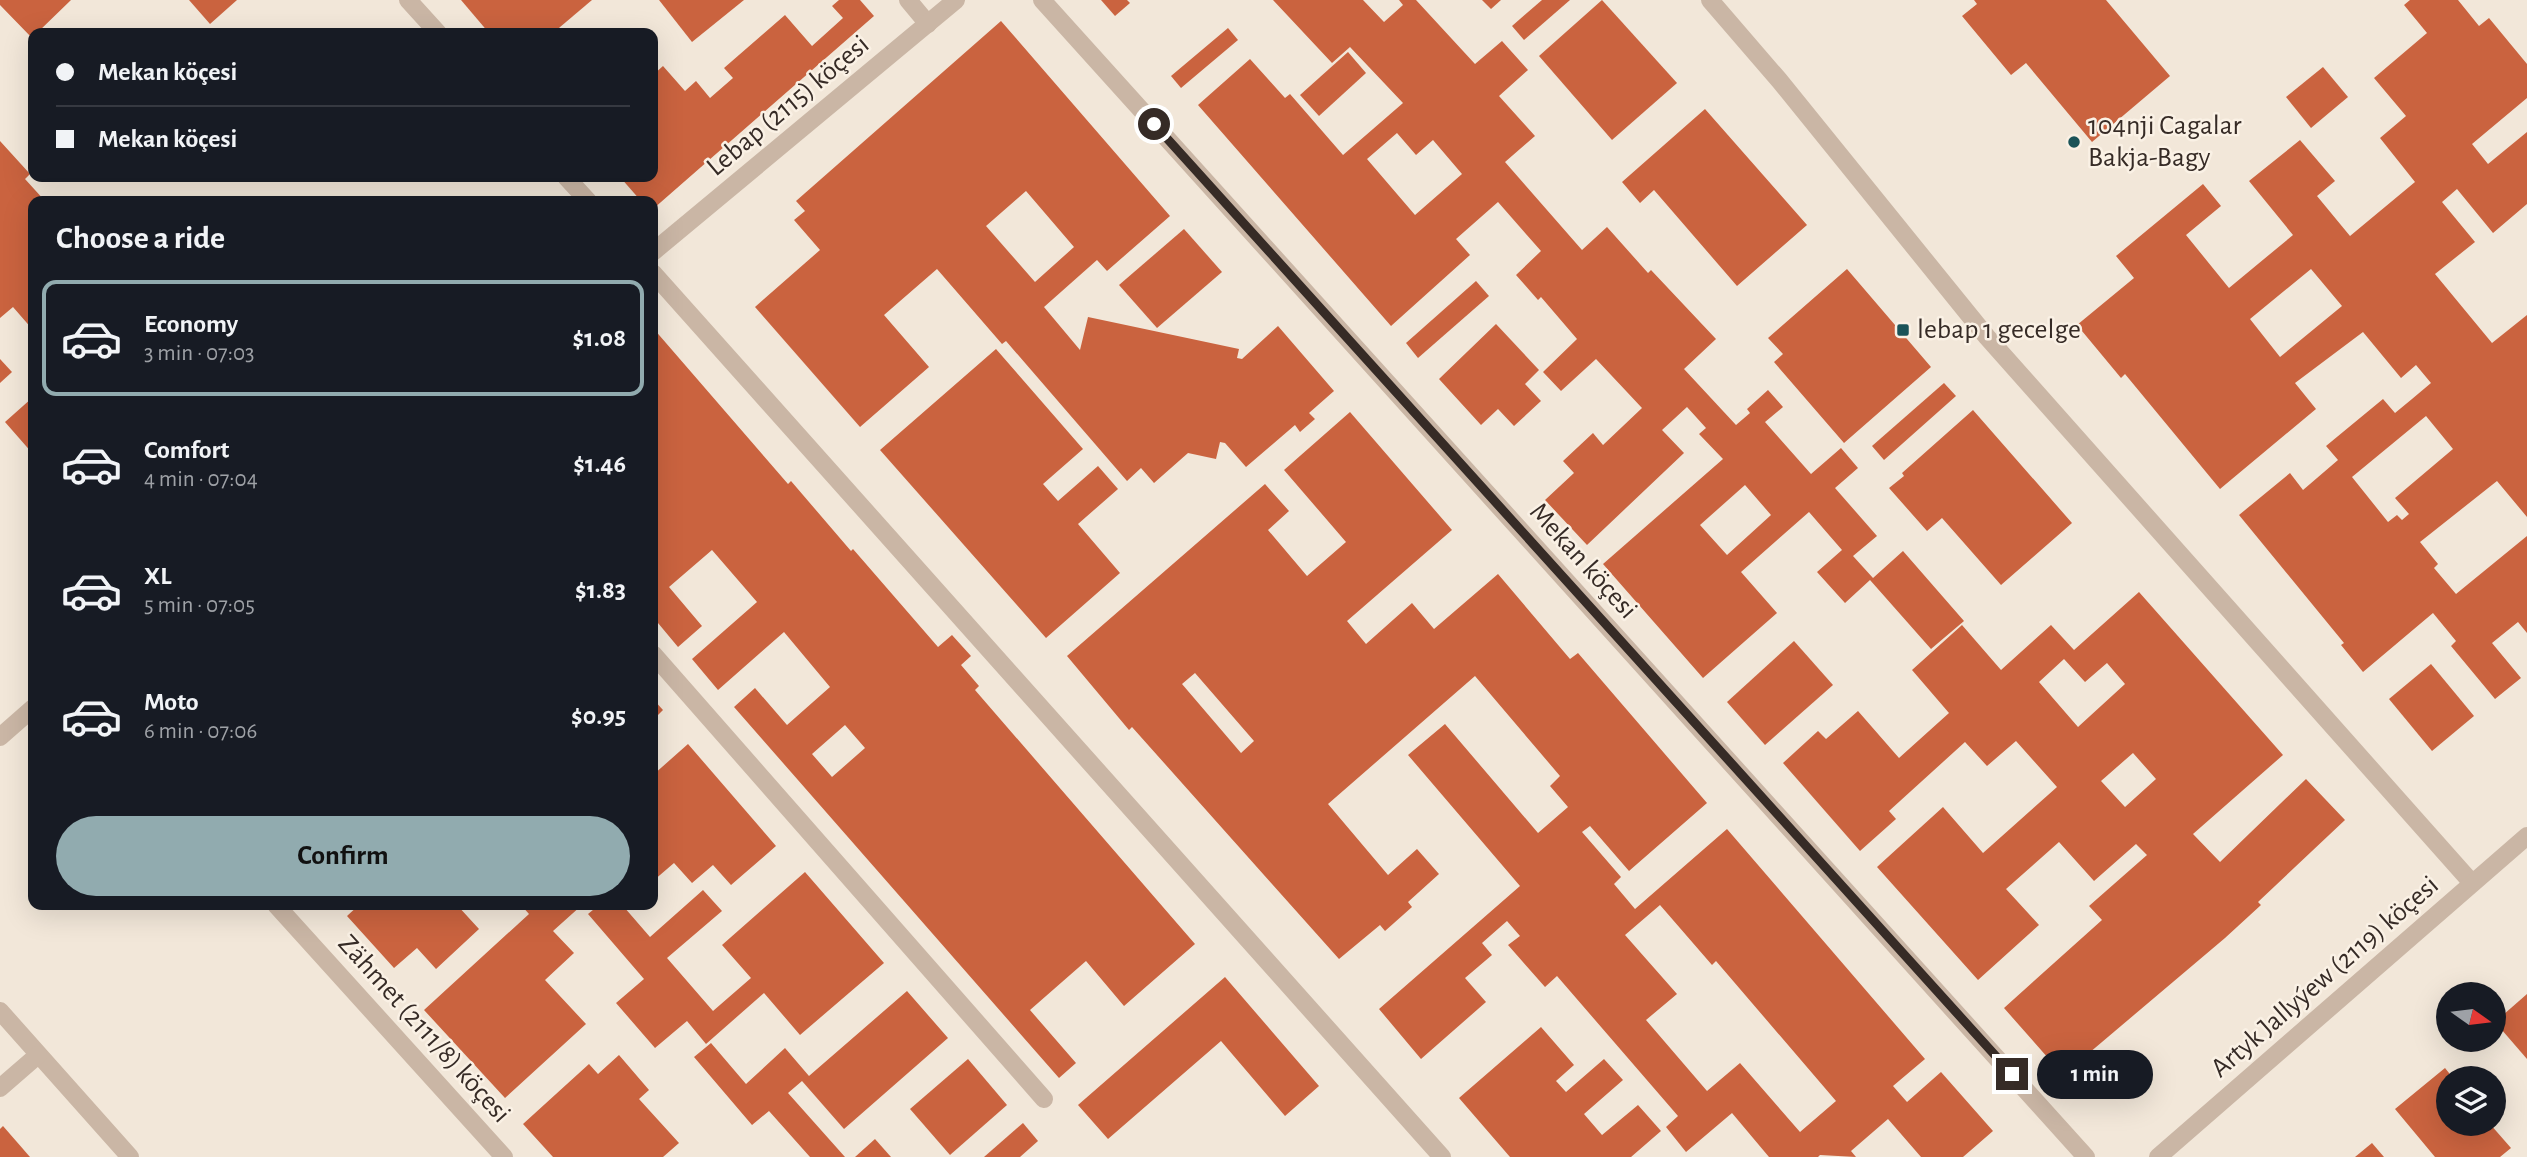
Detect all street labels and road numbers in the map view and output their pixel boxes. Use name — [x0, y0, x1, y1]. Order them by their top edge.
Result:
street label: Lebap (2115) köçesi — [702, 30, 874, 182]
street label: Mekan köçesi — [1524, 498, 1642, 624]
street label: Artyk Jallyýew (2119) köçesi — [2206, 871, 2444, 1083]
street label: Zähmet (2111/8) köçesi — [333, 930, 515, 1128]

